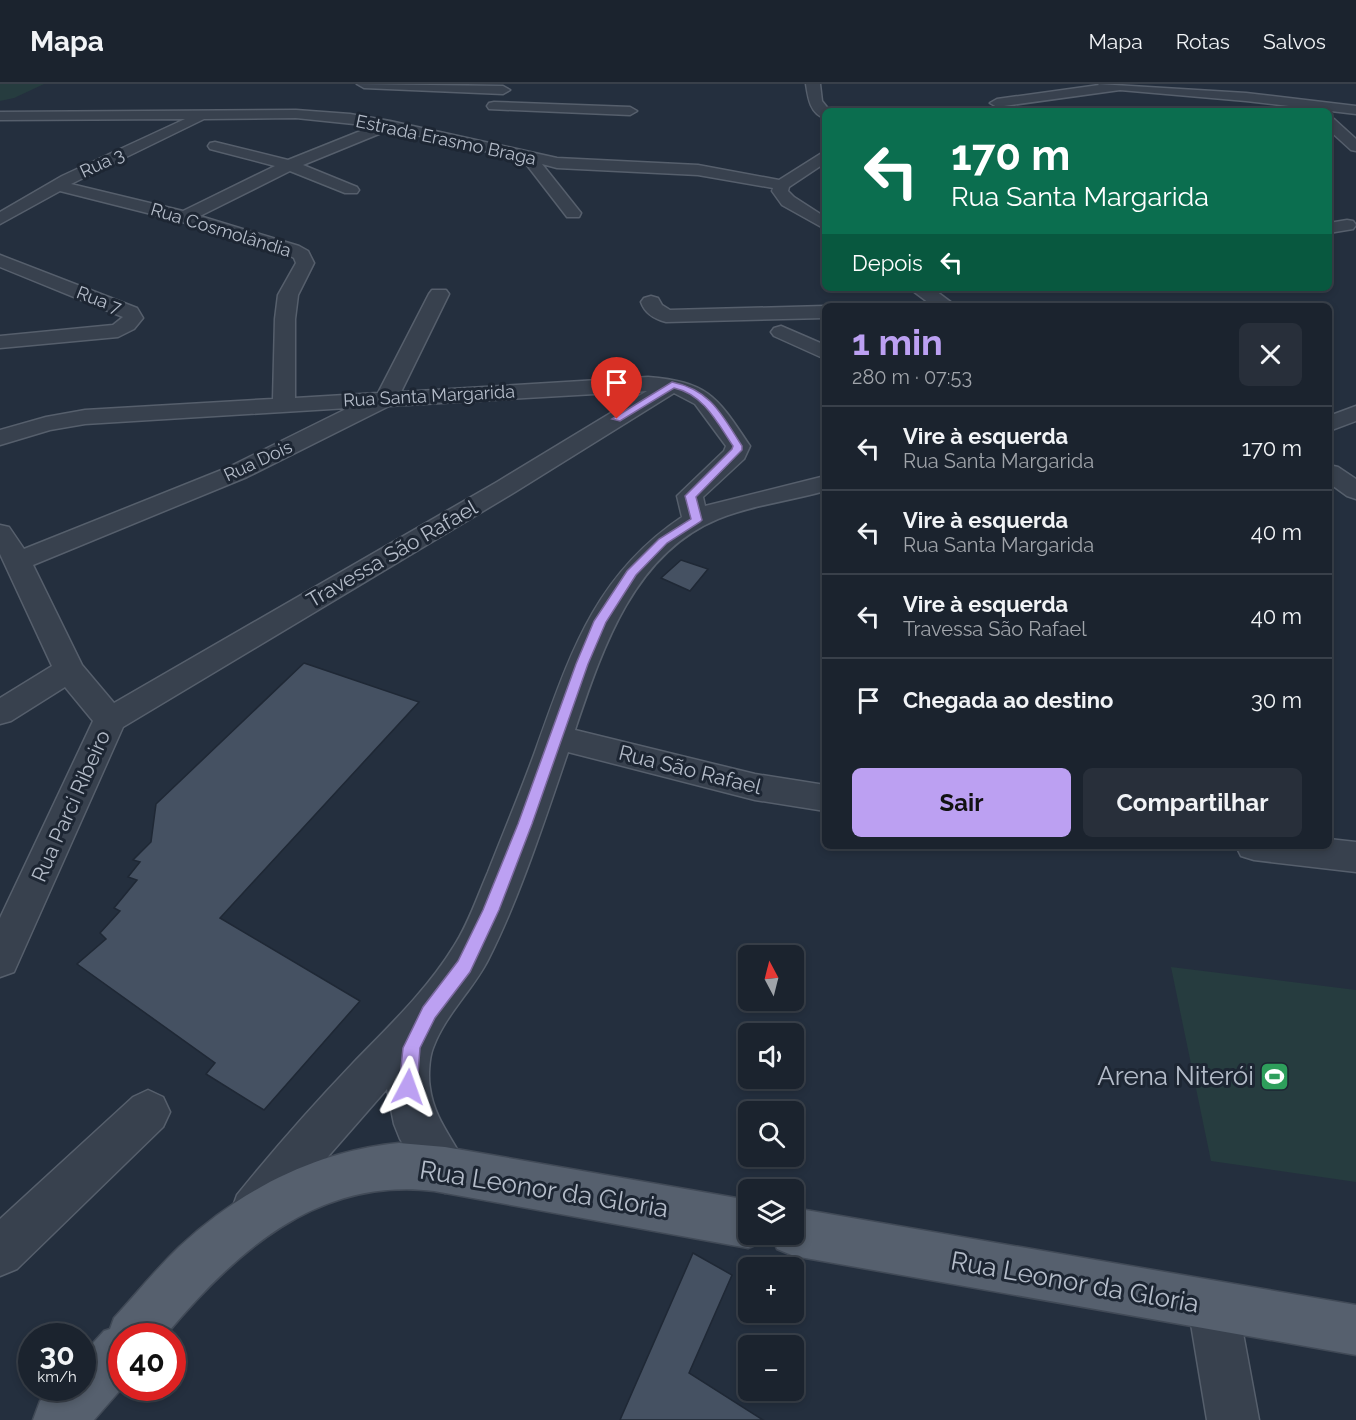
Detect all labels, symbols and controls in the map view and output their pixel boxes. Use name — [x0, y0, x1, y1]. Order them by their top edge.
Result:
text: Mapa — [30, 25, 104, 58]
text: Mapa — [1089, 29, 1143, 54]
text: Rotas — [1176, 29, 1230, 54]
text: Salvos — [1263, 29, 1326, 54]
street label: Estrada Erasmo Braga — [354, 110, 538, 169]
text: 170 m — [951, 131, 1070, 180]
icon: left — [852, 132, 930, 210]
street label: Rua 3 — [76, 143, 127, 182]
text: Rua Santa Margarida — [951, 181, 1209, 212]
street label: Rua Cosmolândia — [148, 198, 294, 261]
icon: left — [935, 246, 968, 279]
text: Depois — [852, 250, 923, 276]
street label: Rua 7 — [74, 281, 125, 318]
text: 1 min — [852, 321, 943, 363]
button: close — [1239, 323, 1302, 386]
pin — [591, 357, 642, 419]
text: 280 m · 07:53 — [852, 365, 972, 389]
icon: arrive — [600, 366, 633, 399]
street label: Rua Santa Margarida — [343, 381, 515, 410]
text: Vire à esquerda — [903, 423, 1068, 449]
icon: left — [852, 432, 885, 465]
street label: Rua Dois — [220, 435, 296, 485]
text: 170 m — [1242, 435, 1302, 461]
text: Rua Santa Margarida — [903, 449, 1094, 473]
street label: Travessa São Rafael — [302, 494, 482, 613]
text: Vire à esquerda — [903, 507, 1068, 533]
icon: left — [852, 516, 885, 549]
text: 40 m — [1251, 519, 1302, 545]
text: Rua Santa Margarida — [903, 533, 1094, 557]
text: Vire à esquerda — [903, 591, 1068, 617]
icon: left — [852, 600, 885, 633]
text: 40 m — [1251, 603, 1302, 629]
text: Travessa São Rafael — [903, 617, 1087, 641]
icon: arrive — [852, 684, 885, 717]
text: Chegada ao destino — [903, 687, 1113, 713]
text: 30 m — [1251, 687, 1302, 713]
street label: Rua Parci Ribeiro — [26, 726, 115, 885]
street label: Rua São Rafael — [616, 740, 764, 799]
button: Sair — [852, 768, 1071, 837]
button: Compartilhar — [1083, 768, 1302, 837]
north arrow — [738, 945, 804, 1011]
map controls — [738, 945, 804, 1401]
button: sound — [738, 1023, 804, 1089]
position arrow — [376, 1055, 440, 1119]
sports icon: Arena Niterói — [1259, 1060, 1291, 1092]
place label: Arena Niterói — [1097, 1061, 1254, 1091]
button: search — [738, 1101, 804, 1167]
street label: Rua Leonor da Gloria — [417, 1155, 671, 1223]
button: layers — [738, 1179, 804, 1245]
street label: Rua Leonor da Gloria — [949, 1245, 1201, 1319]
button: + — [738, 1257, 804, 1323]
speed limit sign: 40 — [108, 1323, 186, 1401]
button: − — [738, 1335, 804, 1401]
text: 30 — [39, 1337, 75, 1372]
text: km/h — [37, 1368, 77, 1386]

